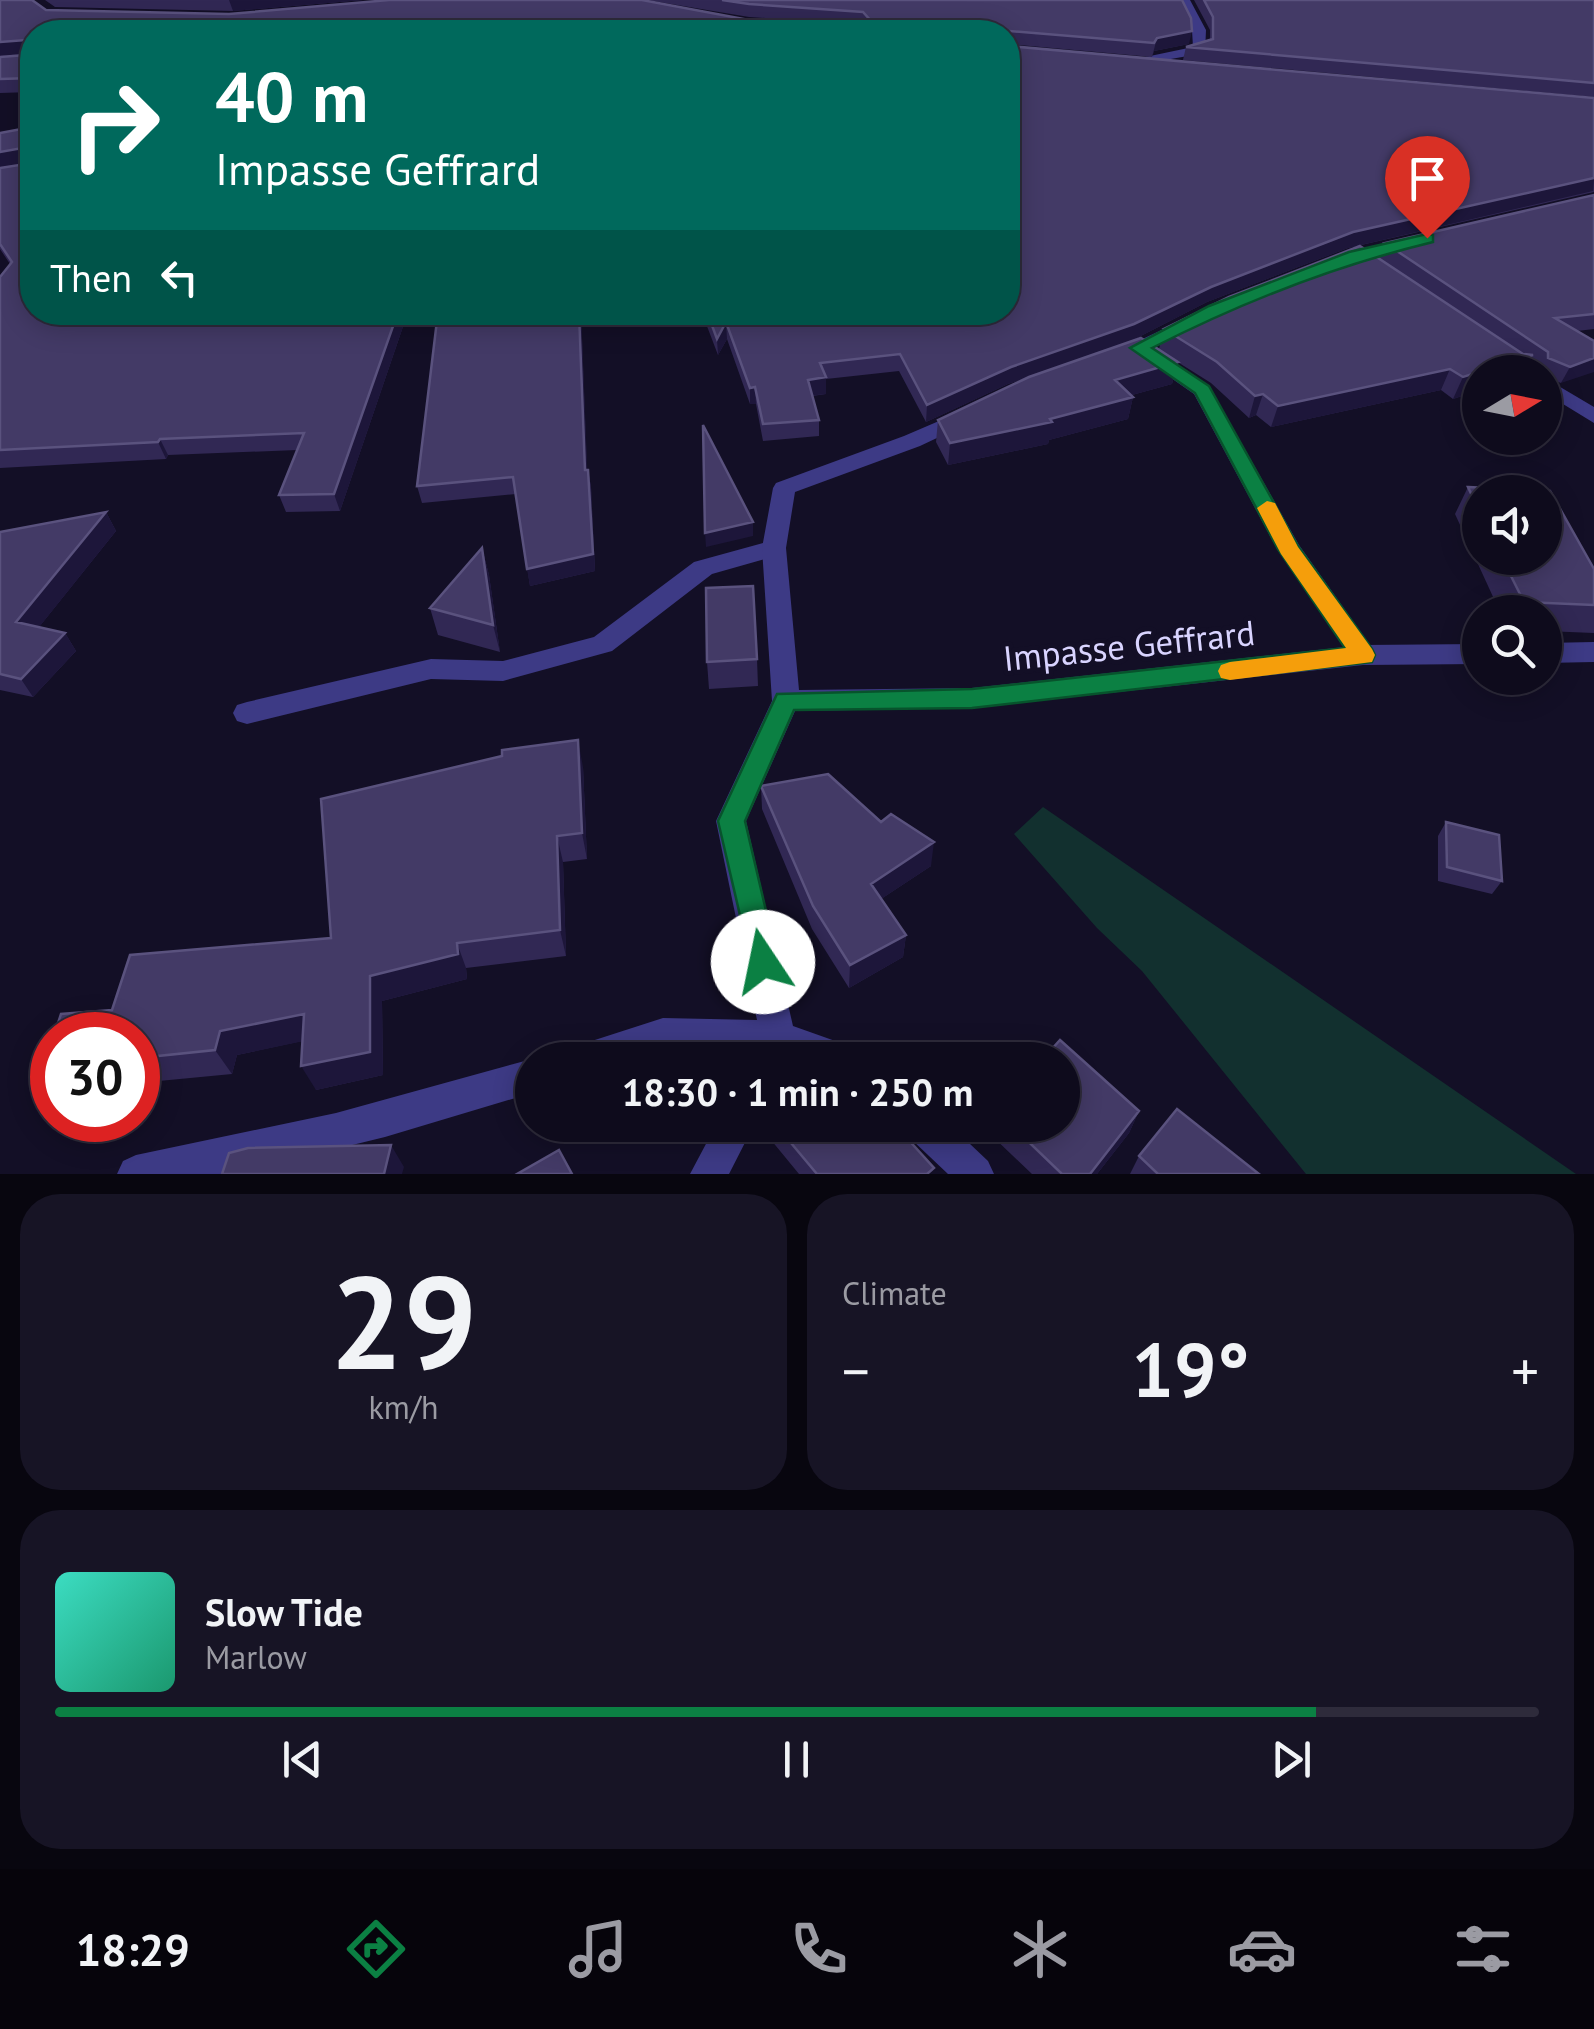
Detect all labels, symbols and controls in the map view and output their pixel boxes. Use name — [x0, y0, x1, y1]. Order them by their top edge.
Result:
text: 40 m — [215, 51, 368, 141]
icon: right — [50, 60, 180, 190]
pin — [1385, 136, 1470, 239]
text: Impasse Geffrard — [215, 139, 540, 197]
icon: arrive — [1400, 151, 1455, 206]
icon: left — [152, 250, 207, 305]
text: Then — [50, 253, 132, 302]
north arrow — [1462, 355, 1562, 455]
map controls — [1462, 355, 1562, 695]
button: sound — [1462, 475, 1562, 575]
button: search — [1462, 595, 1562, 695]
street label: Impasse Geffrard — [1001, 609, 1257, 681]
position arrow — [711, 910, 815, 1014]
speed limit sign: 30 — [30, 1012, 160, 1142]
text: 18:30 · 1 min · 250 m — [622, 1067, 973, 1116]
text: 29 — [330, 1237, 477, 1405]
text: Climate — [842, 1272, 947, 1314]
text: 19° — [1132, 1321, 1249, 1418]
text: − — [842, 1335, 870, 1406]
text: + — [1511, 1335, 1539, 1406]
text: km/h — [368, 1386, 439, 1428]
text: Slow Tide — [205, 1587, 363, 1636]
text: Marlow — [205, 1636, 307, 1678]
icon: previous — [275, 1732, 330, 1787]
icon: pause — [769, 1732, 824, 1787]
icon: next — [1264, 1732, 1319, 1787]
icon: directions — [341, 1914, 411, 1984]
icon: music — [563, 1914, 633, 1984]
icon: phone — [784, 1914, 854, 1984]
icon: climate — [1005, 1914, 1075, 1984]
icon: car — [1227, 1914, 1297, 1984]
icon: filters — [1448, 1914, 1518, 1984]
text: 18:29 — [76, 1920, 190, 1978]

